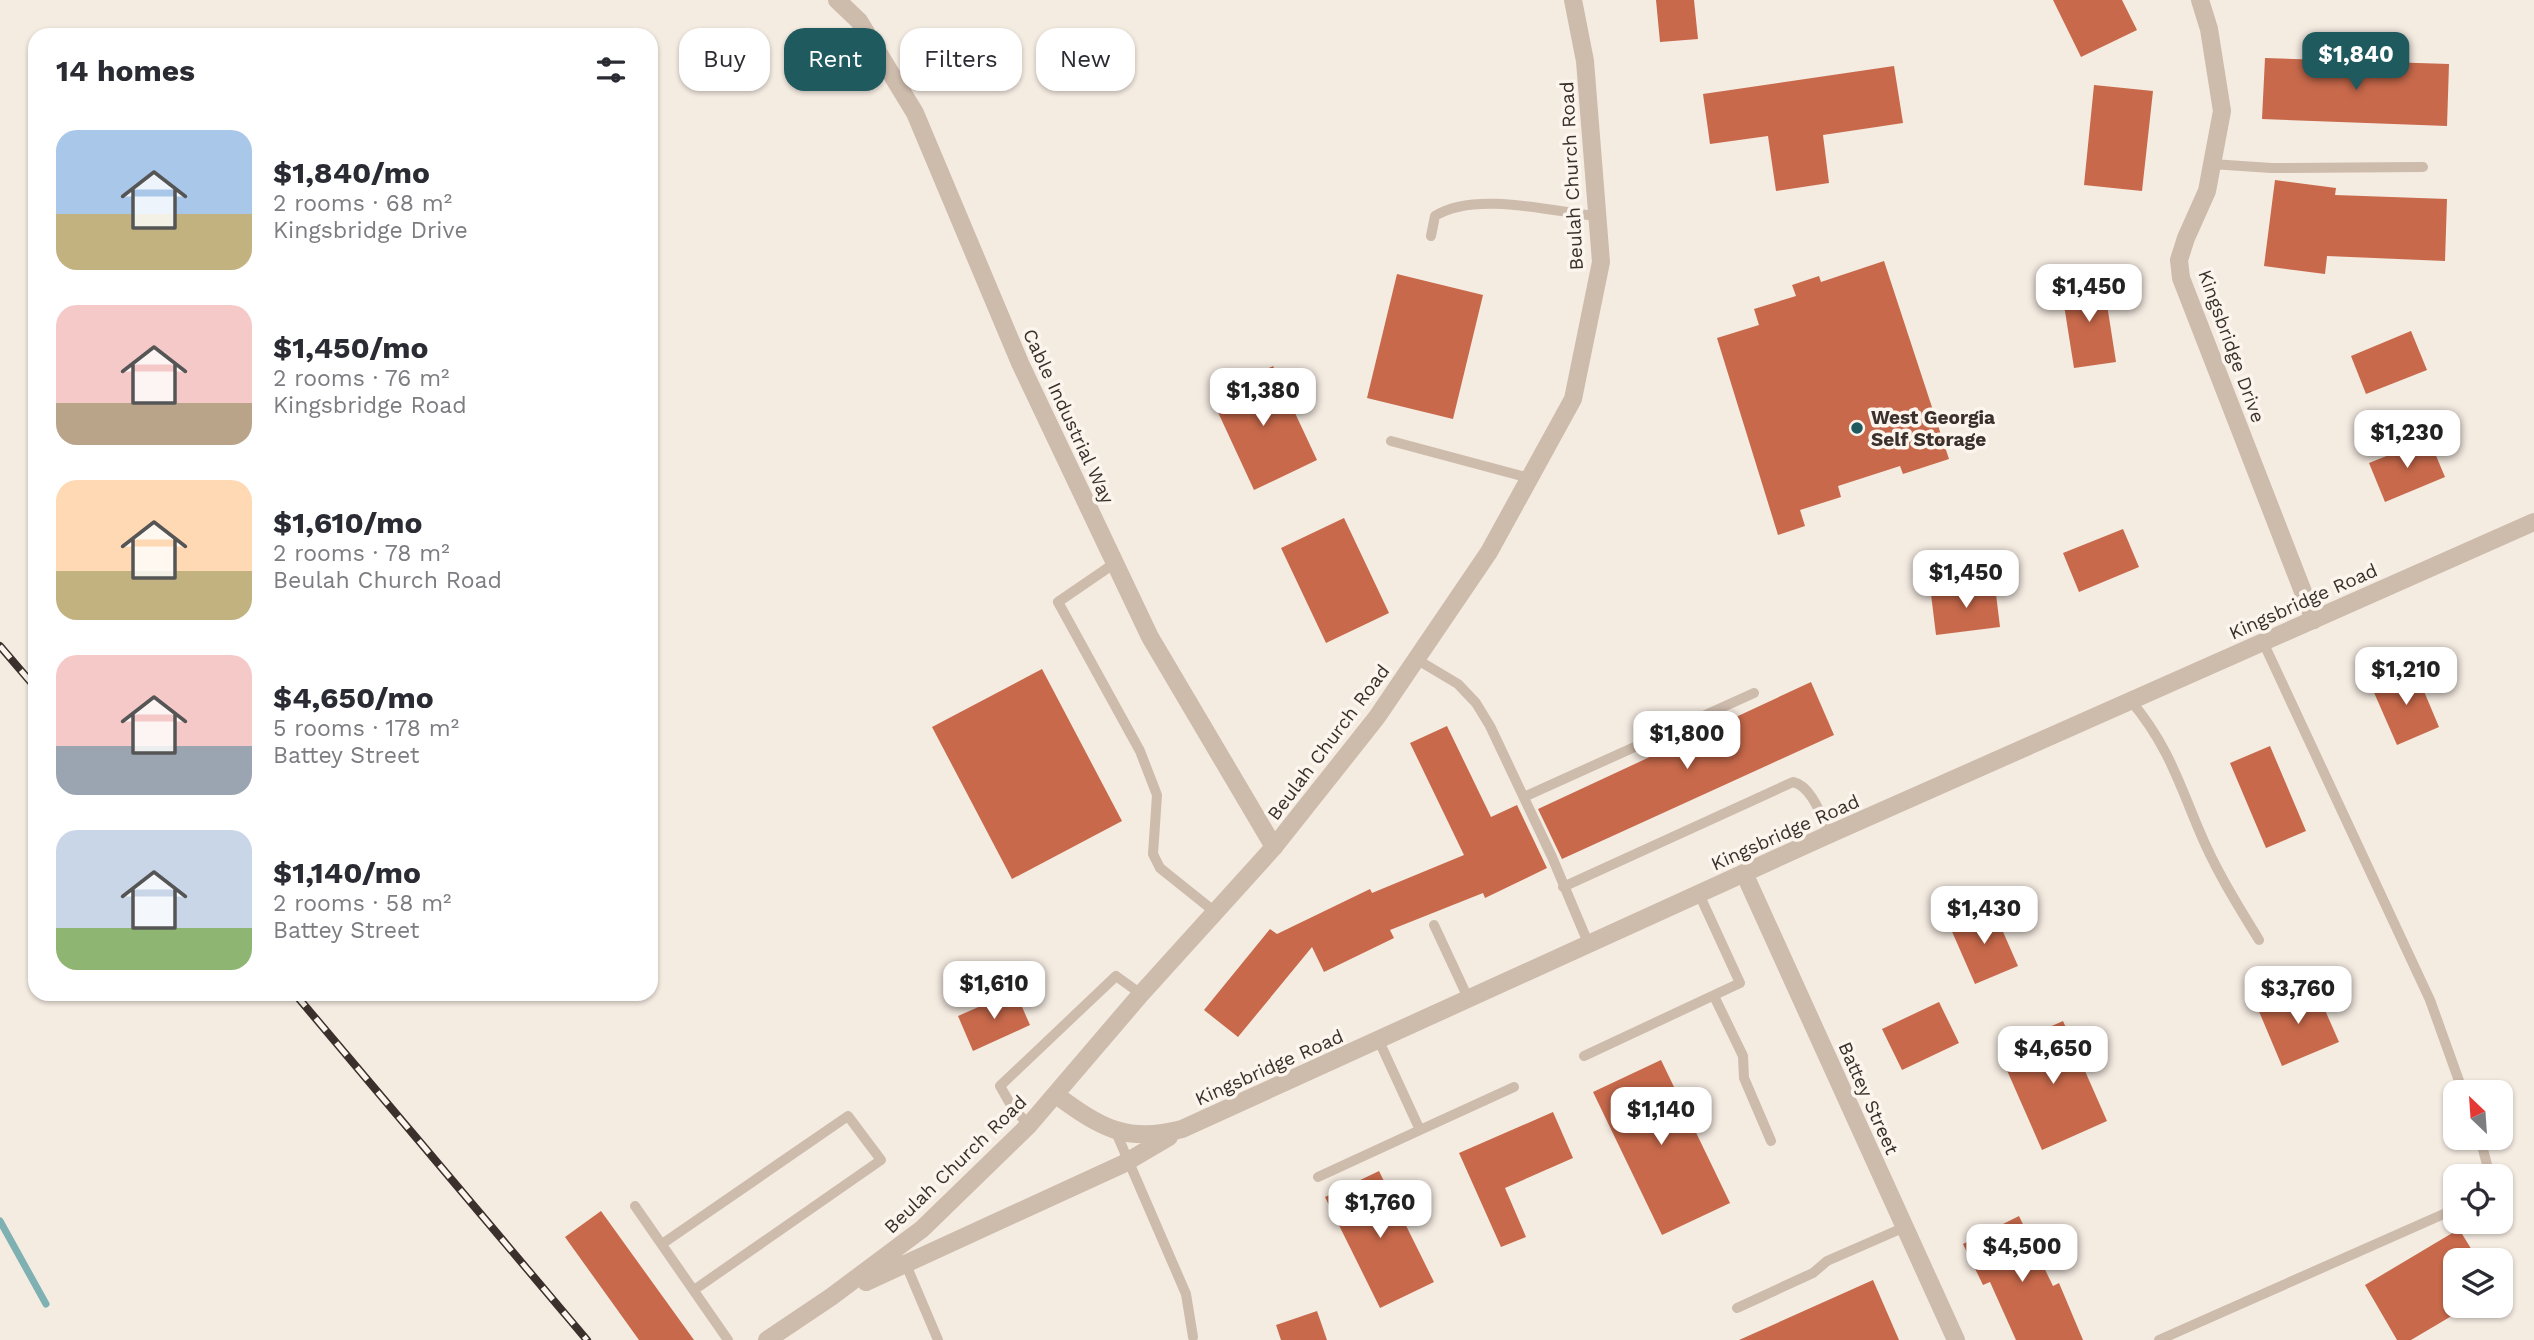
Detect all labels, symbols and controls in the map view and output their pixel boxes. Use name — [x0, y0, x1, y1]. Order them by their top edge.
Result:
chip: Buy — [679, 28, 770, 91]
chip: Rent — [784, 28, 886, 91]
chip: Filters — [900, 28, 1022, 91]
chip: New — [1036, 28, 1135, 91]
pin: $1,840 — [2299, 32, 2413, 92]
text: $1,840 — [2318, 41, 2394, 68]
icon: filters — [592, 51, 630, 89]
text: 14 homes — [56, 53, 195, 88]
street label: Beulah Church Road — [1555, 81, 1588, 271]
text: $1,840/mo — [273, 155, 430, 190]
icon: home — [112, 158, 196, 242]
text: 2 rooms · 68 m² — [273, 190, 452, 217]
text: Kingsbridge Drive — [273, 217, 468, 244]
pin: $1,450 — [2032, 264, 2146, 324]
street label: Kingsbridge Drive — [2193, 267, 2270, 426]
text: $1,450 — [2052, 273, 2126, 300]
street label: Cable Industrial Way — [1018, 325, 1119, 507]
text: $1,450/mo — [273, 330, 428, 365]
icon: home — [112, 333, 196, 417]
text: 2 rooms · 76 m² — [273, 365, 449, 392]
pin: $1,380 — [1206, 368, 1320, 428]
text: $1,380 — [1226, 377, 1300, 404]
text: Kingsbridge Road — [273, 392, 467, 419]
place label: West Georgia Self Storage — [1871, 406, 1995, 451]
pin: $1,230 — [2350, 410, 2464, 470]
text: $1,230 — [2370, 419, 2444, 446]
marker: West Georgia Self Storage — [1849, 420, 1865, 436]
text: $1,610/mo — [273, 505, 422, 540]
icon: home — [112, 508, 196, 592]
text: 2 rooms · 78 m² — [273, 540, 450, 567]
pin: $1,450 — [1909, 550, 2023, 610]
street label: Kingsbridge Road — [2225, 558, 2381, 644]
text: $1,450 — [1929, 559, 2003, 586]
text: Beulah Church Road — [273, 567, 502, 594]
pin: $1,210 — [2349, 648, 2463, 707]
text: $1,210 — [2371, 656, 2441, 683]
street label: Beulah Church Road — [1262, 660, 1394, 825]
text: $4,650/mo — [273, 680, 434, 715]
icon: home — [112, 683, 196, 767]
pin: $1,800 — [1630, 712, 1744, 771]
text: 5 rooms · 178 m² — [273, 715, 459, 742]
text: $1,800 — [1649, 720, 1725, 747]
text: Battey Street — [273, 742, 419, 769]
street label: Kingsbridge Road — [1707, 789, 1863, 875]
text: $1,140/mo — [273, 855, 421, 890]
icon: home — [112, 858, 196, 942]
pin: $1,430 — [1927, 886, 2041, 946]
text: 2 rooms · 58 m² — [273, 890, 452, 917]
text: $1,430 — [1947, 895, 2021, 922]
text: Battey Street — [273, 917, 419, 944]
pin: $1,610 — [937, 962, 1051, 1021]
pin: $3,760 — [2241, 967, 2355, 1026]
text: $1,610 — [959, 970, 1029, 997]
text: $3,760 — [2261, 975, 2335, 1002]
street label: Kingsbridge Road — [1191, 1024, 1347, 1110]
pin: $4,650 — [1996, 1026, 2110, 1086]
text: $4,650 — [2014, 1035, 2092, 1062]
street label: Battey Street — [1833, 1038, 1904, 1158]
north arrow — [2443, 1080, 2513, 1150]
map controls — [2443, 1080, 2513, 1318]
pin: $1,140 — [1604, 1088, 1718, 1147]
street label: Beulah Church Road — [879, 1090, 1031, 1238]
text: $1,140 — [1627, 1096, 1695, 1123]
button: locate — [2443, 1164, 2513, 1234]
pin: $1,760 — [1323, 1180, 1437, 1240]
text: $1,760 — [1344, 1189, 1416, 1216]
pin: $4,500 — [1965, 1224, 2079, 1284]
text: $4,500 — [1982, 1233, 2062, 1260]
button: layers — [2443, 1248, 2513, 1318]

